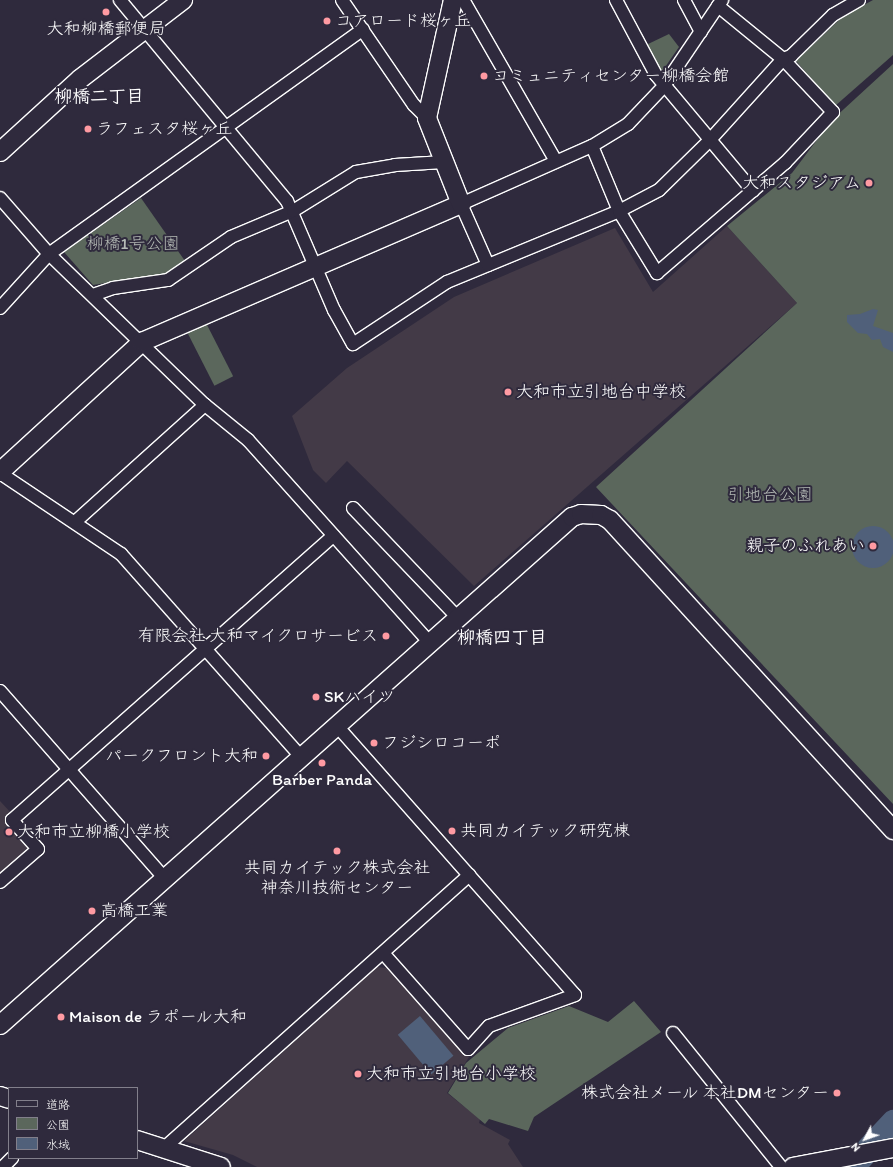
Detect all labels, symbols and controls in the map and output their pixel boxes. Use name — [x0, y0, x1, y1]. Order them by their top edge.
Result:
marker: 大和柳橋郵便局 — [101, 7, 111, 17]
place label: コアロード桜ヶ丘 — [335, 11, 471, 31]
marker: コアロード桜ヶ丘 — [322, 16, 332, 26]
place label: 大和柳橋郵便局 — [47, 19, 165, 39]
place label: コミュニティセンター柳橋会館 — [492, 66, 730, 86]
marker: コミュニティセンター柳橋会館 — [479, 71, 489, 81]
district label: 柳橋二丁目 — [54, 85, 144, 107]
place label: ラフェスタ桜ヶ丘 — [96, 119, 232, 139]
marker: ラフェスタ桜ヶ丘 — [83, 124, 93, 134]
place label: 大和スタジアム — [742, 173, 861, 193]
marker: 大和スタジアム — [864, 178, 874, 188]
park label: 柳橋1号公園 — [87, 234, 179, 254]
place label: 大和市立引地台中学校 — [516, 382, 686, 402]
marker: 大和市立引地台中学校 — [503, 387, 513, 397]
park label: 引地台公園 — [728, 485, 812, 505]
place label: 親子のふれあい — [746, 536, 865, 556]
marker: 親子のふれあい — [868, 541, 878, 551]
place label: 有限会社 大和マイクロサービス — [136, 626, 378, 646]
district label: 柳橋四丁目 — [457, 626, 547, 648]
marker: 有限会社 大和マイクロサービス — [381, 631, 391, 641]
place label: SKハイツ — [324, 687, 395, 707]
marker: SKハイツ — [311, 692, 321, 702]
place label: フジシロコーポ — [382, 733, 501, 753]
marker: フジシロコーポ — [369, 738, 379, 748]
place label: パークフロント大和 — [105, 746, 258, 766]
marker: パークフロント大和 — [261, 751, 271, 761]
marker: Barber Panda — [317, 758, 327, 768]
place label: Barber Panda — [272, 770, 372, 790]
place label: 共同カイテック研究棟 — [460, 821, 630, 841]
place label: 大和市立柳橋小学校 — [17, 822, 170, 842]
marker: 共同カイテック研究棟 — [447, 826, 457, 836]
marker: 大和市立柳橋小学校 — [4, 827, 14, 837]
marker: 共同カイテック株式会社 神奈川技術センター — [332, 846, 342, 856]
place label: 共同カイテック株式会社 神奈川技術センター — [244, 858, 430, 898]
place label: 高橋工業 — [100, 901, 168, 921]
marker: 高橋工業 — [87, 906, 97, 916]
place label: Maison de ラポール大和 — [69, 1007, 248, 1027]
marker: Maison de ラポール大和 — [56, 1012, 66, 1022]
place label: 大和市立引地台小学校 — [366, 1064, 536, 1084]
marker: 大和市立引地台小学校 — [353, 1069, 363, 1079]
place label: 株式会社メール 本社DMセンター — [579, 1083, 829, 1103]
legend — [8, 1087, 138, 1159]
marker: 株式会社メール 本社DMセンター — [832, 1088, 842, 1098]
text: 道路 — [46, 1098, 70, 1112]
text: 公園 — [46, 1118, 70, 1132]
north arrow — [845, 1119, 885, 1159]
text: 水域 — [46, 1138, 70, 1152]
text: N — [848, 1140, 863, 1154]

